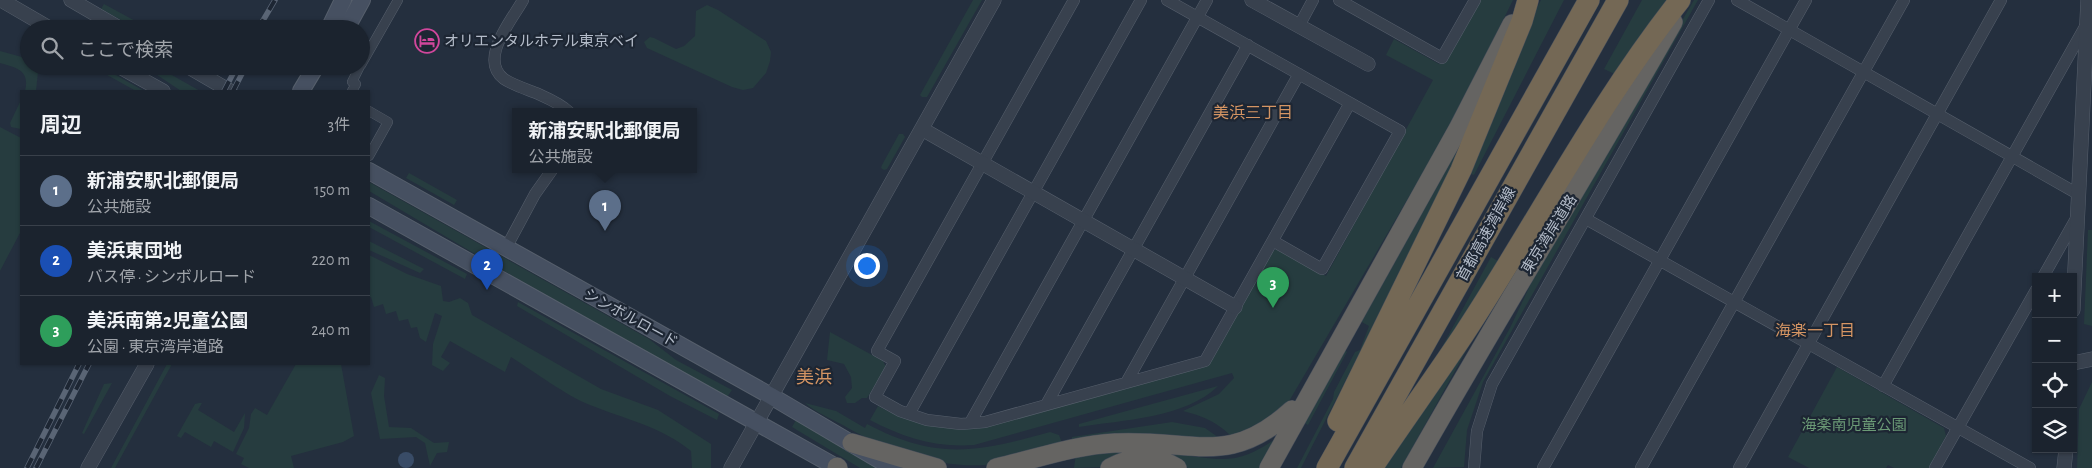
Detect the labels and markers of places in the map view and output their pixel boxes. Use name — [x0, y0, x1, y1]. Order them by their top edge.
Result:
hotel icon: オリエンタルホテル東京ベイ — [414, 28, 440, 54]
place label: オリエンタルホテル東京ベイ — [444, 33, 639, 49]
pin: 1 — [589, 190, 621, 231]
pin: 2 — [471, 249, 503, 290]
pin: 3 — [1257, 267, 1289, 308]

